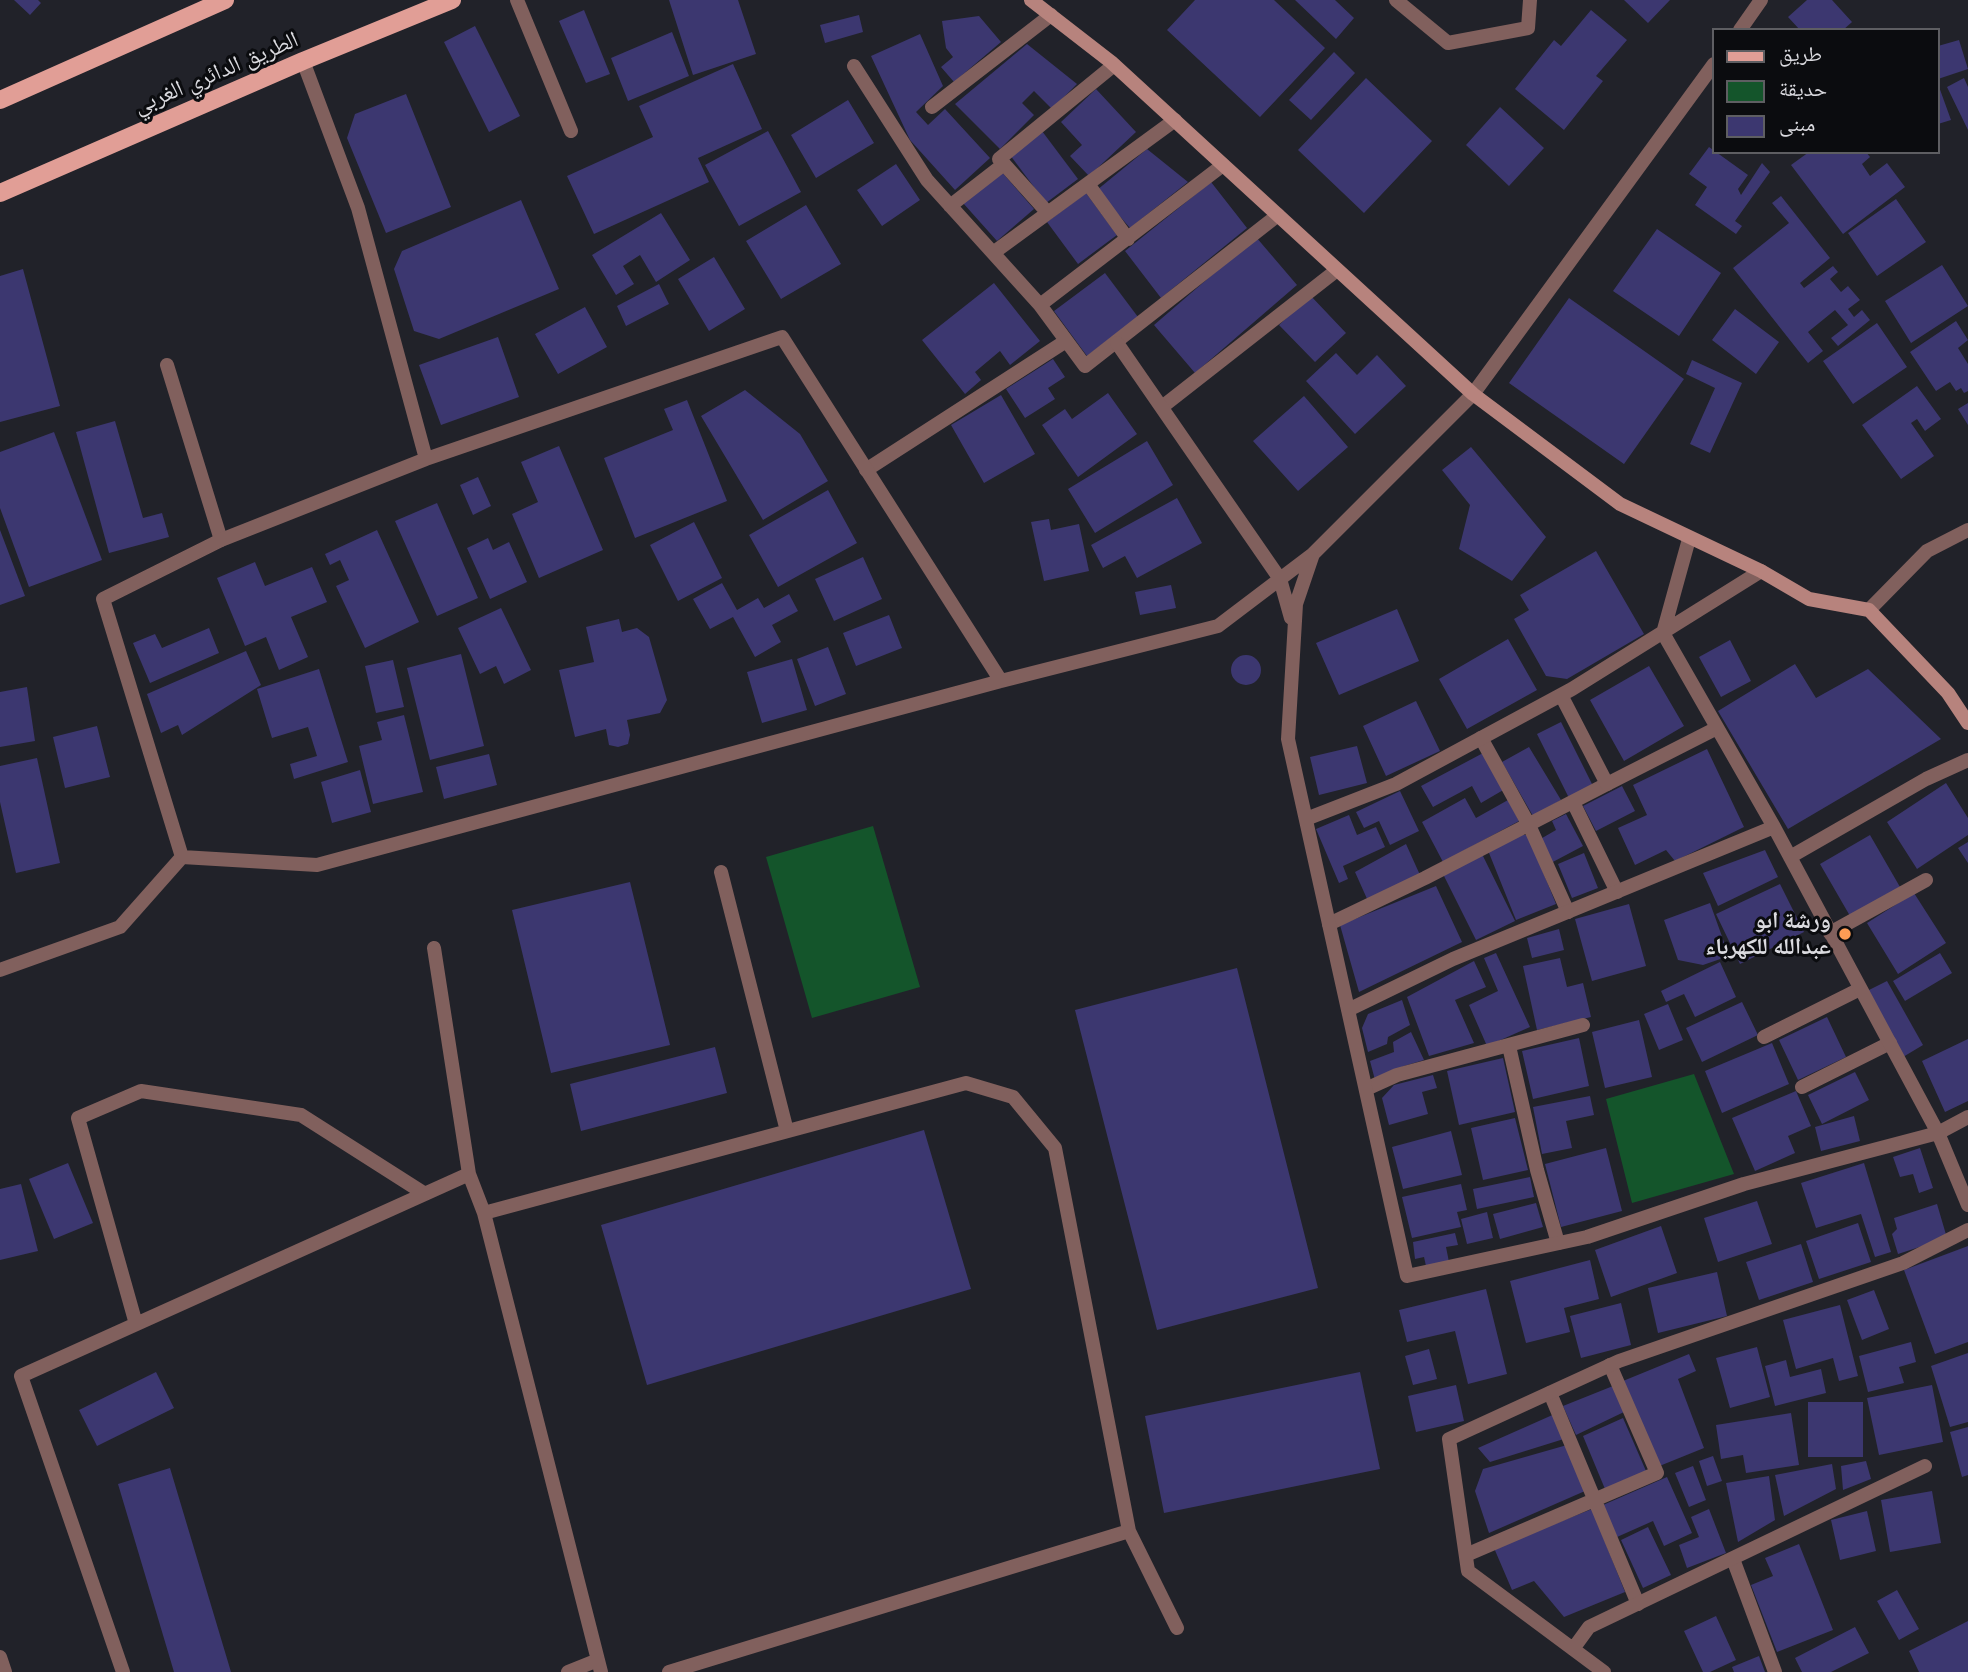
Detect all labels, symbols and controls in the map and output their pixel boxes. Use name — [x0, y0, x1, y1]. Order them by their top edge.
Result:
street label: الطريق الدائري الغربي — [129, 26, 303, 120]
legend — [1713, 28, 1940, 154]
text: طريق — [1779, 41, 1822, 66]
text: حديقة — [1779, 76, 1827, 101]
text: مبنى — [1779, 111, 1815, 136]
place label: ورشة ابو عبدالله للكهرباء — [1705, 907, 1831, 961]
marker: ورشة ابو عبدالله للكهرباء — [1837, 926, 1853, 942]

